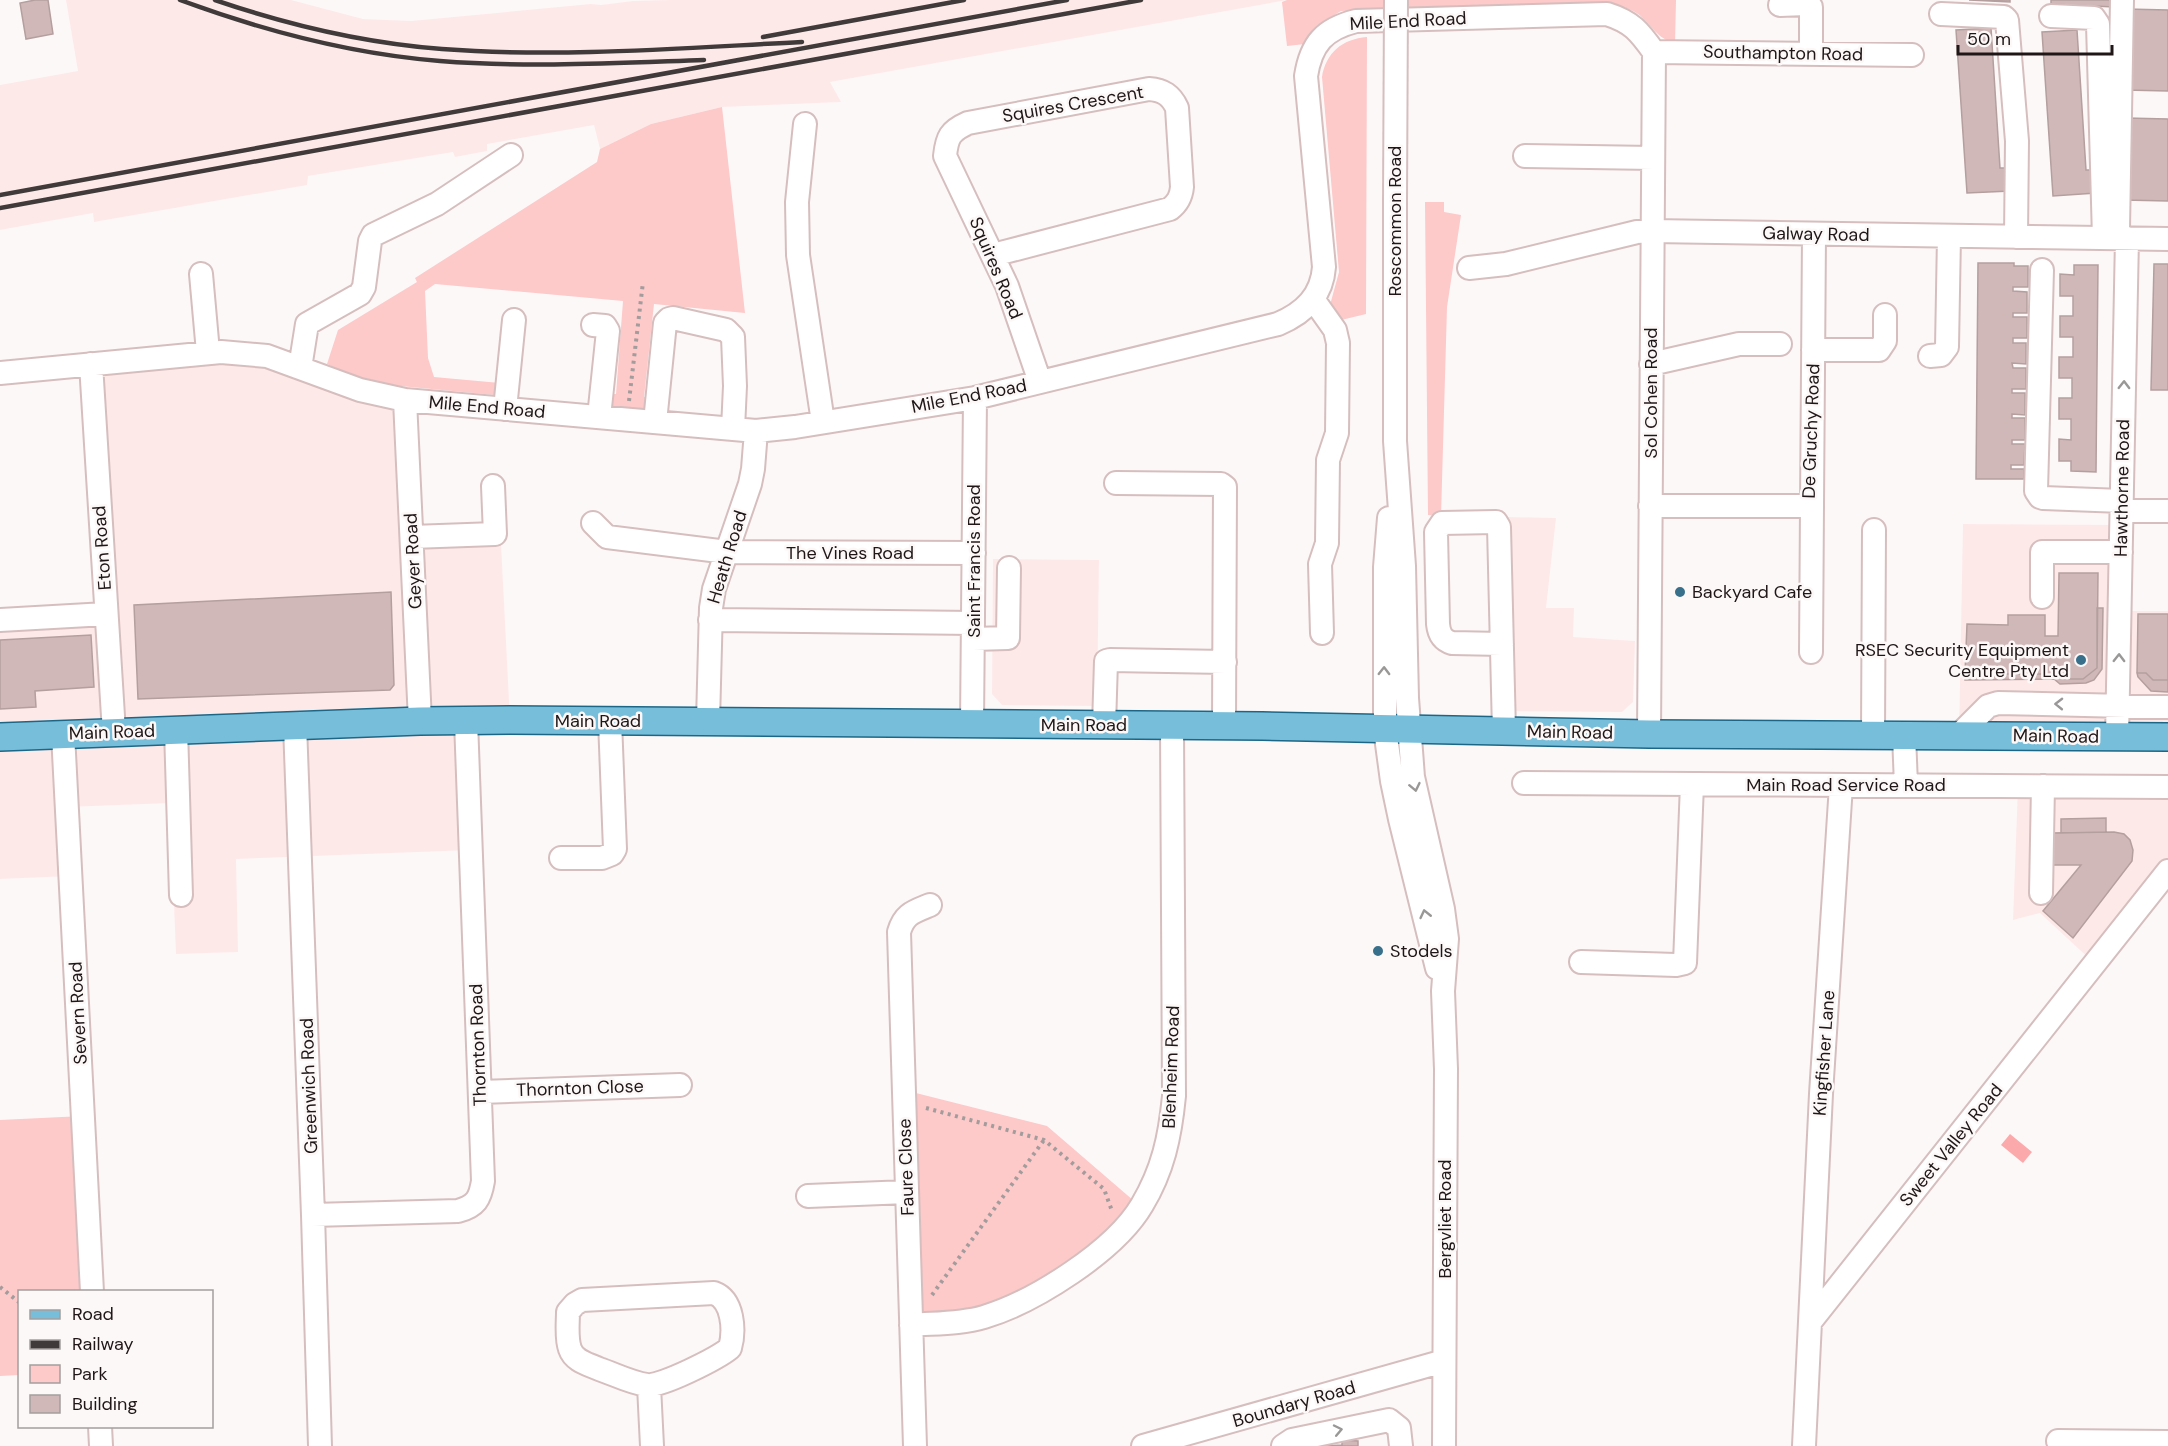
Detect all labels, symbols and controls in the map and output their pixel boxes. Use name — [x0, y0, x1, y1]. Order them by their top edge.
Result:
street label: Mile End Road — [1349, 6, 1467, 36]
scale bar — [1958, 18, 2112, 56]
text: 50 m — [1967, 27, 2011, 51]
street label: Southampton Road — [1703, 40, 1863, 66]
street label: Squires Crescent — [1000, 80, 1146, 128]
street label: Roscommon Road — [1383, 146, 1407, 296]
street label: Squires Road — [964, 213, 1028, 323]
street label: Galway Road — [1762, 221, 1870, 247]
street label: Sol Cohen Road — [1639, 327, 1663, 459]
street label: De Gruchy Road — [1797, 363, 1825, 499]
street label: Mile End Road — [909, 373, 1029, 419]
one-way arrow — [2118, 380, 2130, 389]
street label: Mile End Road — [428, 390, 546, 424]
street label: Hawthorne Road — [2109, 419, 2135, 557]
street label: Saint Francis Road — [962, 484, 986, 638]
street label: Eton Road — [87, 505, 117, 591]
street label: Heath Road — [701, 508, 753, 606]
street label: Geyer Road — [398, 512, 428, 610]
street label: The Vines Road — [786, 541, 914, 565]
place label: Backyard Cafe — [1692, 580, 1812, 604]
marker: Backyard Cafe — [1673, 585, 1687, 599]
place label: RSEC Security Equipment Centre Pty Ltd — [1855, 638, 2069, 683]
marker: RSEC Security Equipment Centre Pty Ltd — [2074, 653, 2088, 667]
one-way arrow — [2113, 653, 2125, 662]
one-way arrow — [1378, 666, 1390, 675]
one-way arrow — [2054, 698, 2063, 710]
street label: Main Road — [555, 709, 641, 733]
street label: Main Road — [1041, 713, 1127, 737]
street label: Main Road — [68, 719, 156, 745]
street label: Main Road — [1527, 719, 1613, 745]
street label: Main Road — [2013, 723, 2099, 749]
street label: Main Road Service Road — [1746, 773, 1946, 797]
one-way arrow — [1408, 782, 1421, 792]
one-way arrow — [1419, 909, 1432, 919]
place label: Stodels — [1390, 939, 1452, 963]
marker: Stodels — [1371, 944, 1385, 958]
street label: Severn Road — [63, 961, 93, 1065]
street label: Thornton Road — [464, 983, 492, 1107]
street label: Kingfisher Lane — [1808, 989, 1840, 1117]
street label: Blenheim Road — [1157, 1005, 1185, 1129]
street label: Greenwich Road — [295, 1018, 323, 1154]
street label: Thornton Close — [516, 1074, 644, 1102]
street label: Sweet Valley Road — [1894, 1079, 2008, 1211]
street label: Faure Close — [892, 1118, 920, 1216]
street label: Bergvliet Road — [1433, 1159, 1457, 1279]
legend — [18, 1290, 213, 1428]
text: Road — [72, 1302, 114, 1326]
text: Railway — [72, 1332, 134, 1356]
text: Park — [72, 1362, 108, 1386]
street label: Boundary Road — [1230, 1375, 1358, 1433]
text: Building — [72, 1392, 137, 1416]
one-way arrow — [1333, 1424, 1343, 1437]

